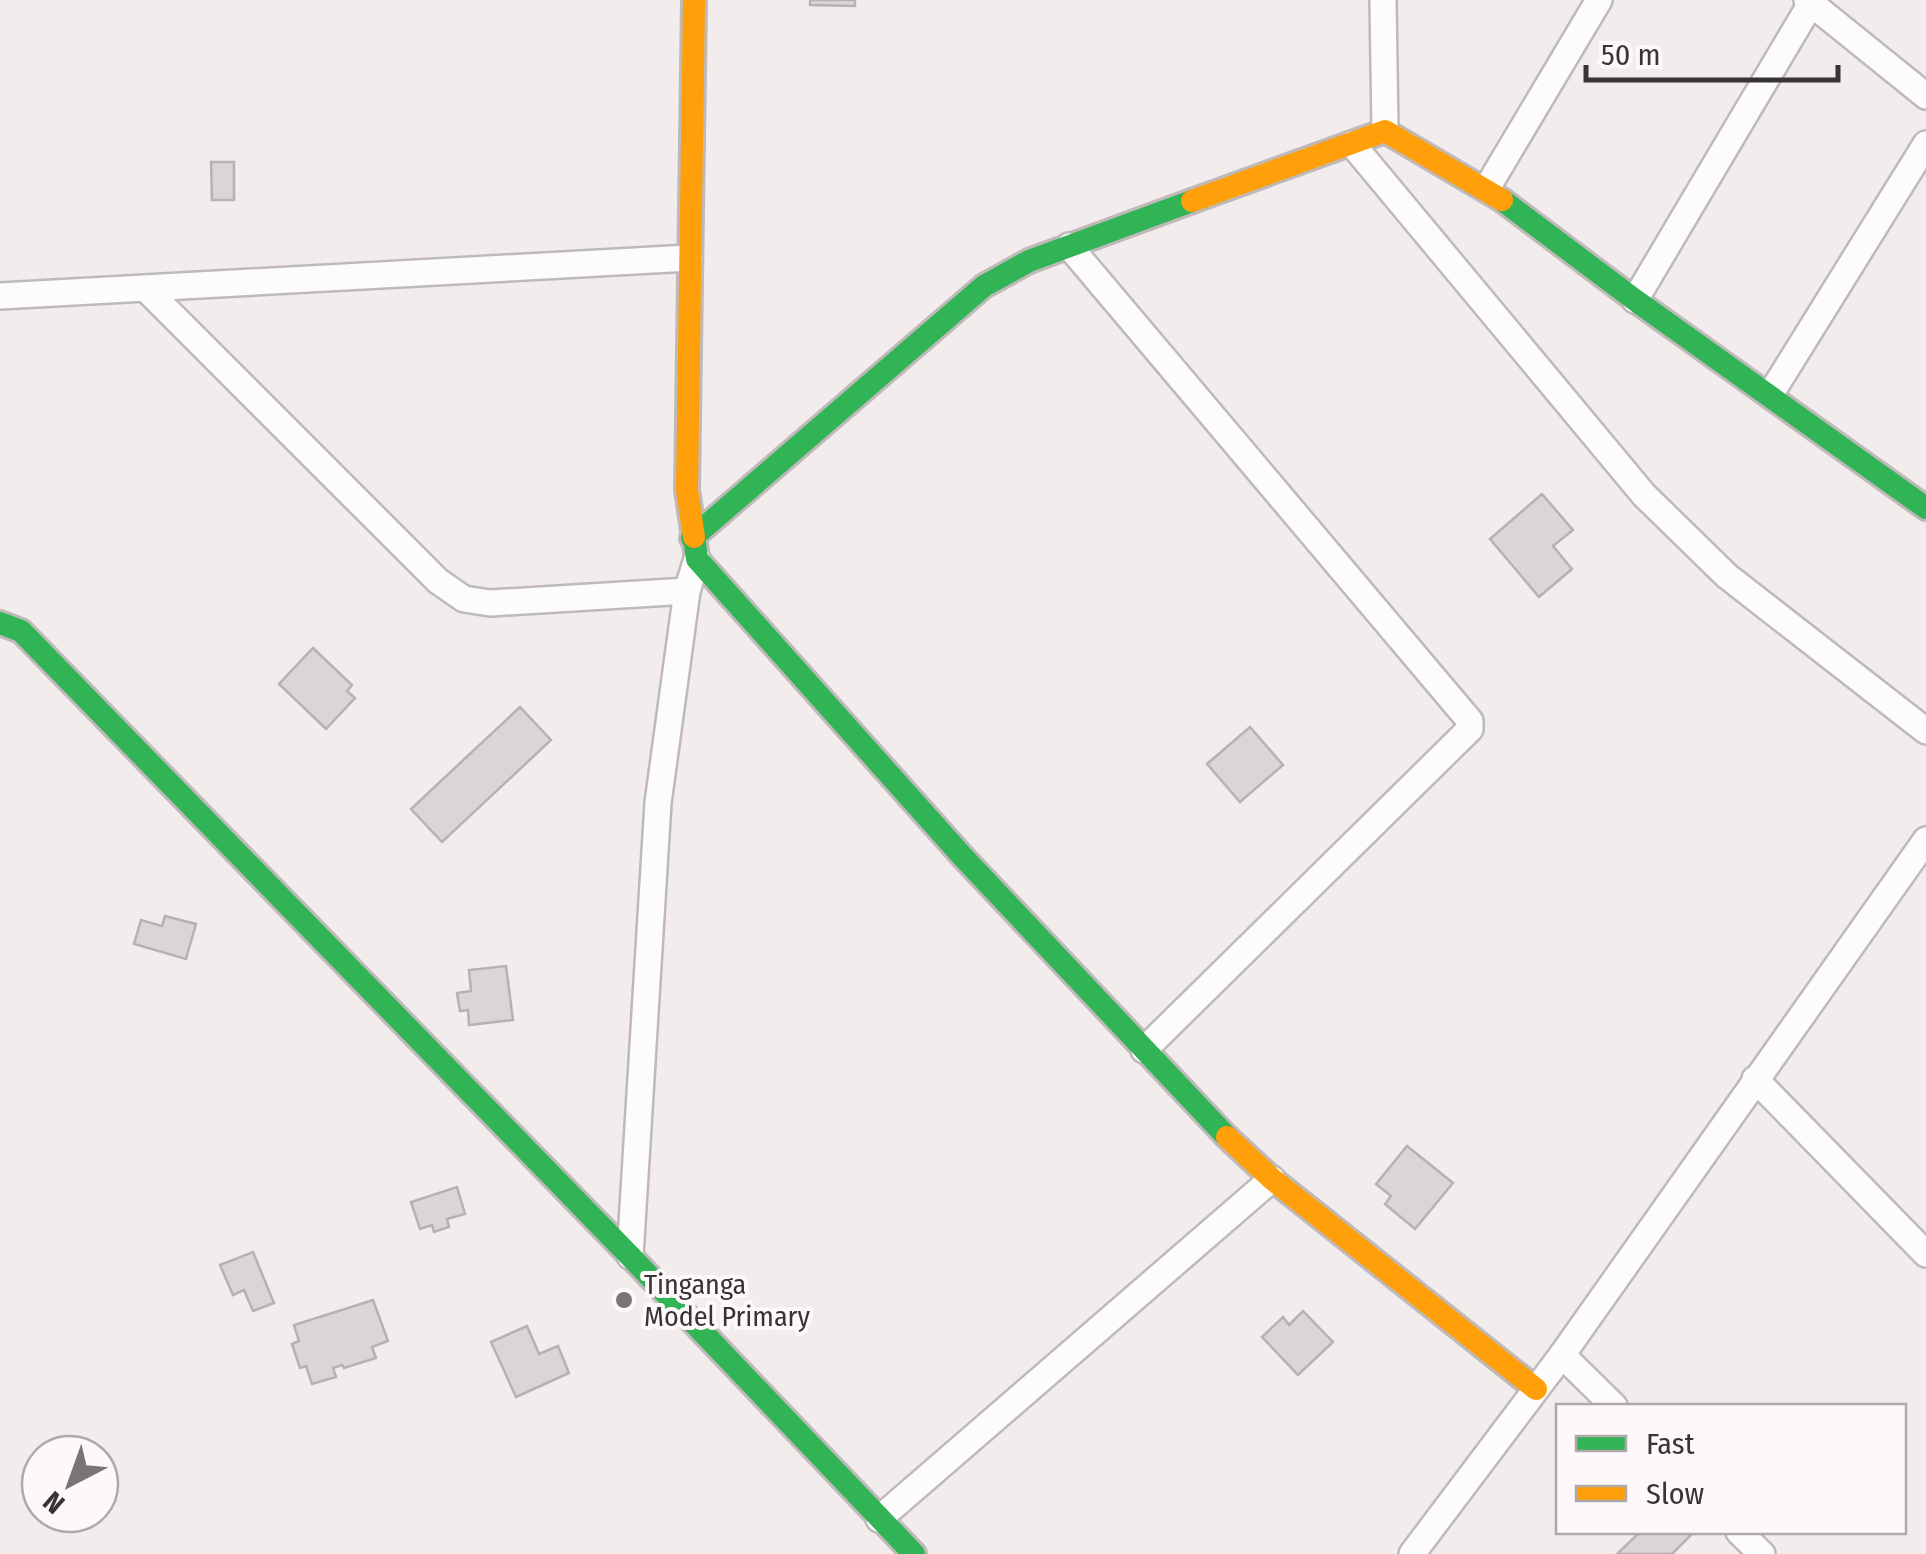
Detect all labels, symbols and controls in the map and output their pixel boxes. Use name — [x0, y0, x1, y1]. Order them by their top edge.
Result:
scale bar — [1586, 20, 1838, 82]
text: 50 m — [1601, 37, 1661, 73]
place label: Tinganga Model Primary — [644, 1268, 810, 1333]
marker: Tinganga Model Primary — [613, 1289, 635, 1311]
legend — [1556, 1404, 1906, 1534]
text: Fast — [1646, 1426, 1695, 1462]
north arrow — [20, 1434, 120, 1534]
text: Slow — [1646, 1476, 1704, 1512]
text: N — [37, 1485, 71, 1520]

